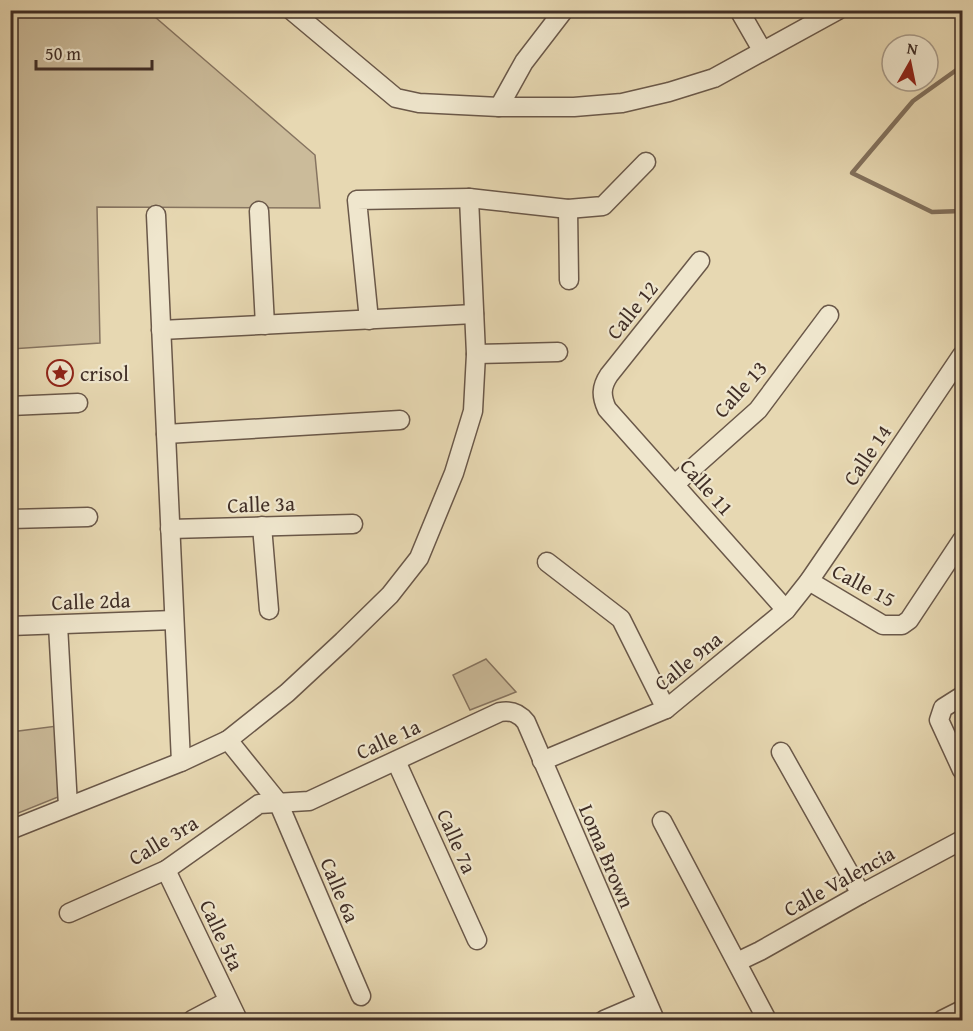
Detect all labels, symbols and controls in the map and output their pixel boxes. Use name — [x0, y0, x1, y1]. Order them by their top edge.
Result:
scale bar — [36, 33, 152, 71]
north arrow — [880, 33, 940, 93]
text: N — [905, 35, 920, 61]
text: 50 m — [45, 40, 81, 67]
street label: Calle 12 — [599, 274, 665, 346]
street label: Calle 13 — [706, 353, 774, 425]
place icon: crisol — [45, 358, 75, 388]
place label: crisol — [80, 358, 129, 389]
street label: Calle 14 — [835, 418, 899, 492]
street label: Calle 11 — [673, 451, 741, 523]
street label: Calle 3a — [227, 487, 295, 521]
street label: Calle 15 — [827, 555, 901, 615]
street label: Calle 2da — [51, 584, 131, 618]
street label: Calle 9na — [647, 624, 729, 698]
street label: Calle 1a — [351, 711, 425, 767]
street label: Loma Brown — [571, 799, 643, 913]
street label: Calle 7a — [429, 804, 485, 878]
street label: Calle 3ra — [122, 807, 204, 873]
street label: Calle Valencia — [778, 838, 900, 924]
street label: Calle 6a — [313, 853, 368, 927]
street label: Calle 5ta — [192, 894, 252, 976]

